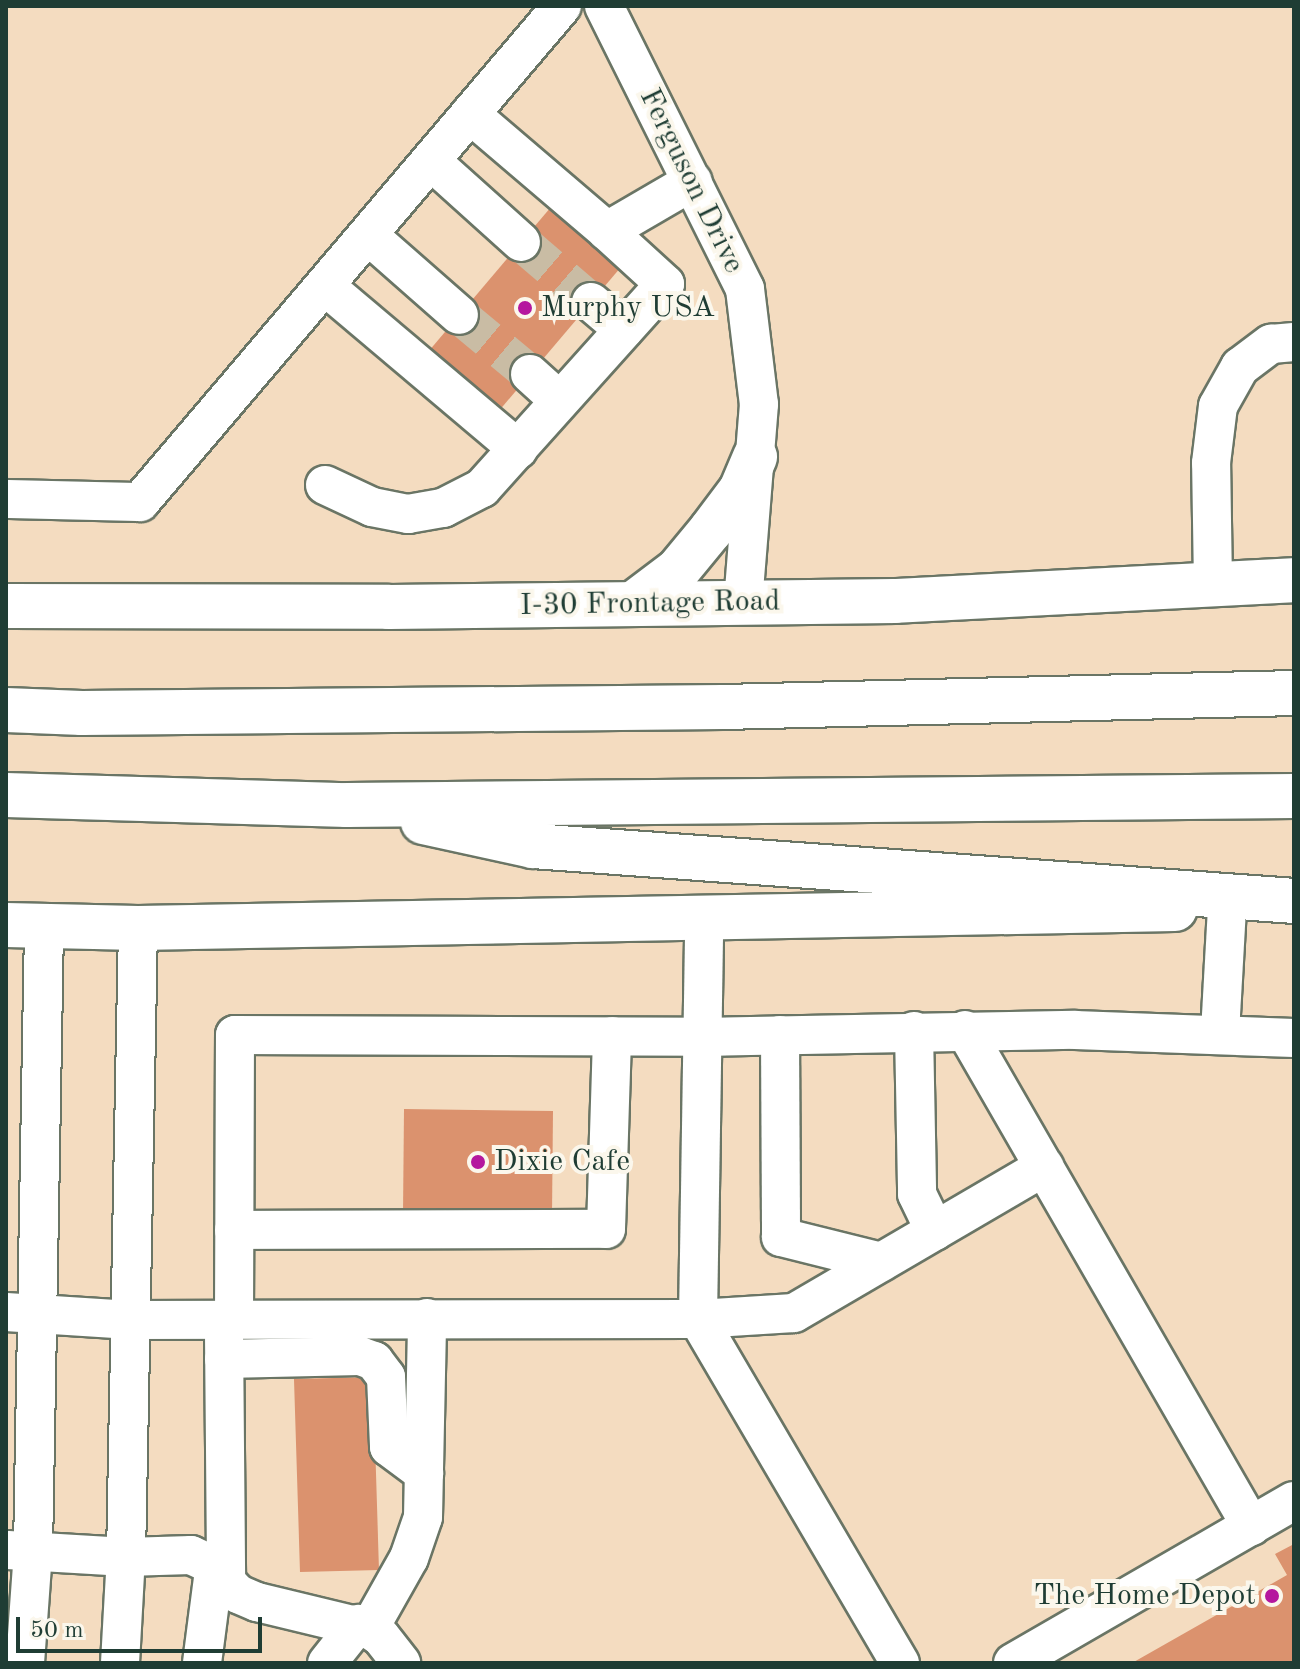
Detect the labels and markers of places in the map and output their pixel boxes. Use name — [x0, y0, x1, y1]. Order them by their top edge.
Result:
place label: Murphy USA — [541, 290, 715, 326]
marker: Murphy USA — [516, 299, 534, 317]
place label: Dixie Cafe — [494, 1144, 630, 1180]
marker: Dixie Cafe — [469, 1153, 487, 1171]
place label: The Home Depot — [1033, 1578, 1256, 1614]
marker: The Home Depot — [1263, 1587, 1281, 1605]

